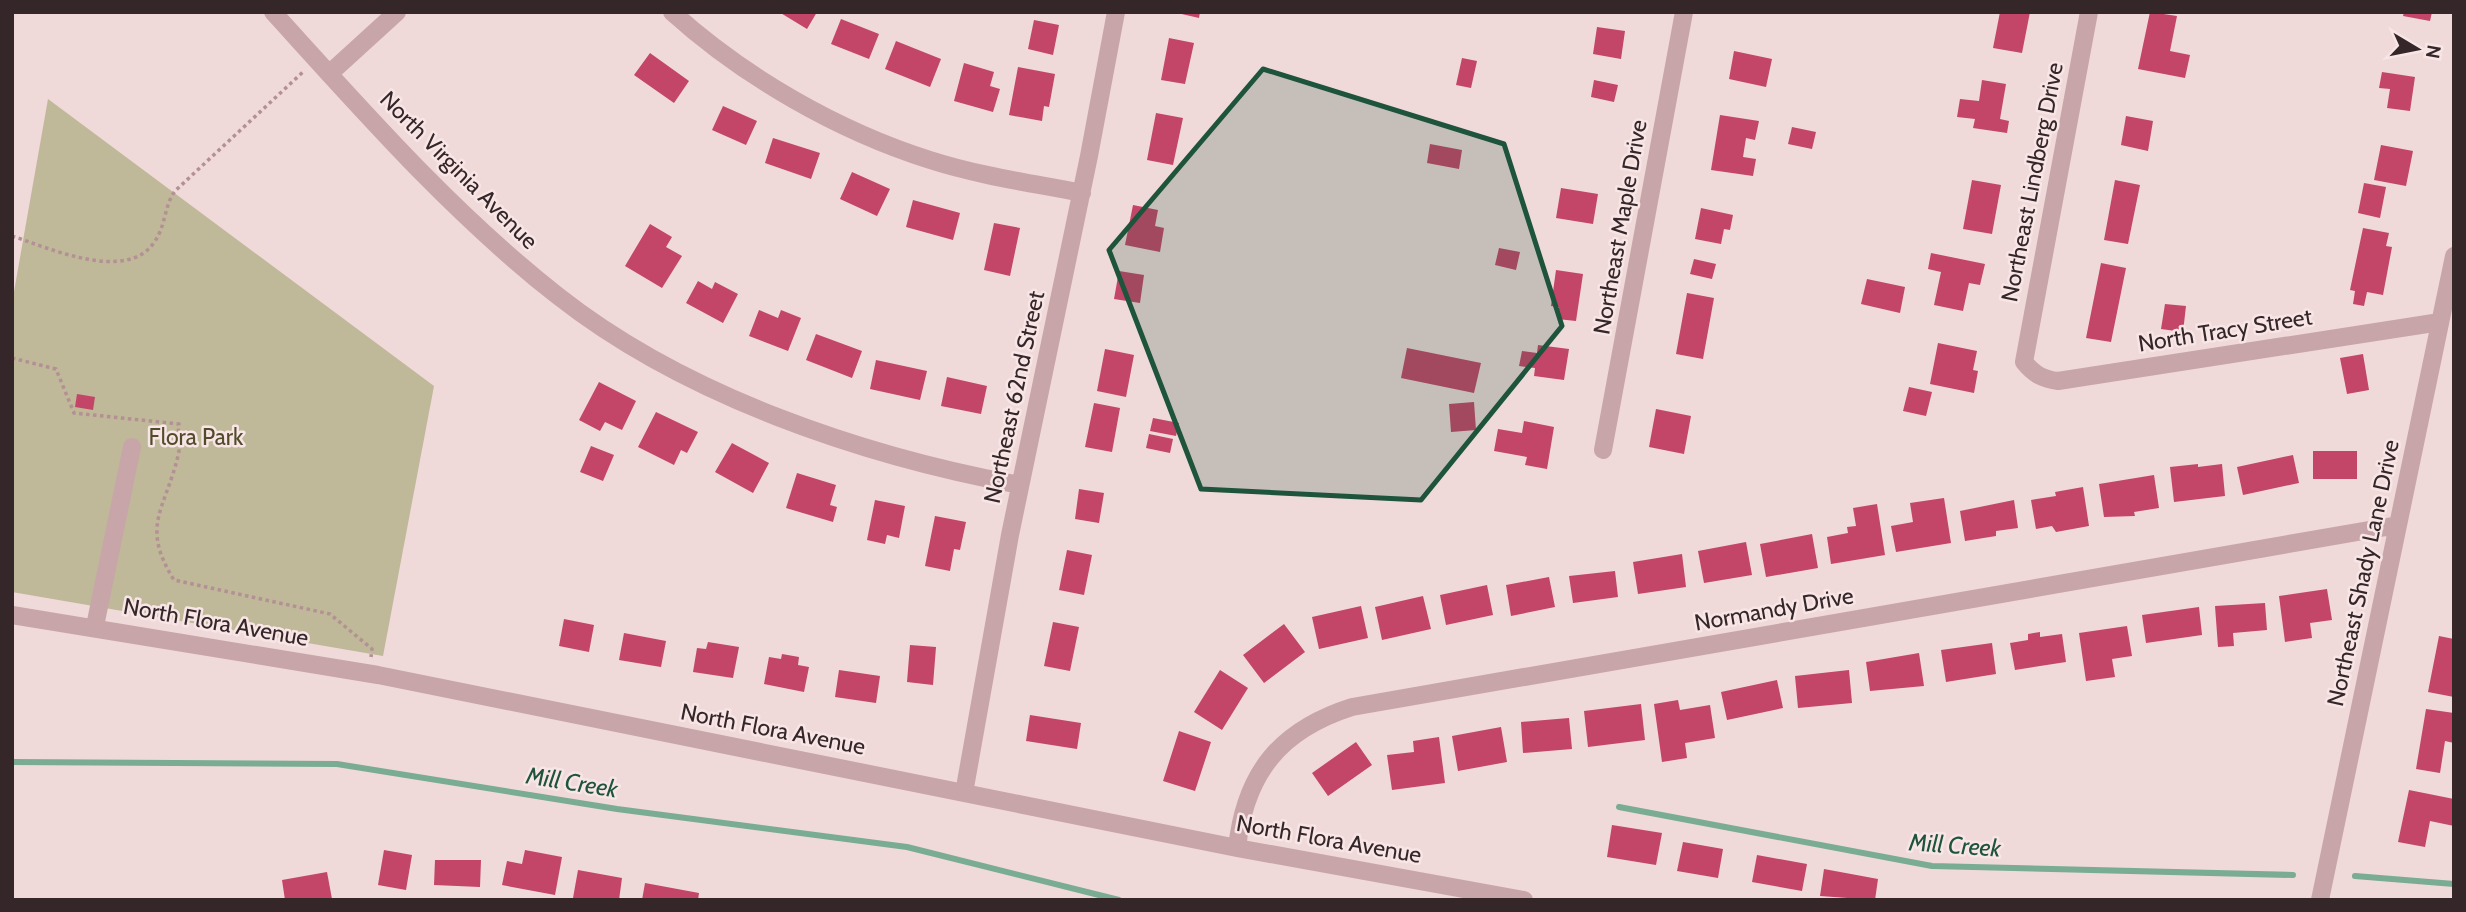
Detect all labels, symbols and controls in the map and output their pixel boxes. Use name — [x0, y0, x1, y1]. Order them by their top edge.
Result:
north arrow — [2382, 14, 2452, 84]
text: N — [2421, 43, 2446, 60]
street label: Northeast Lindberg Drive — [1995, 60, 2069, 304]
street label: North Virginia Avenue — [374, 85, 544, 255]
street label: Northeast Maple Drive — [1587, 117, 1653, 337]
street label: Northeast 62nd Street — [978, 288, 1050, 506]
street label: North Tracy Street — [2136, 302, 2314, 358]
park label: Flora Park — [149, 423, 244, 451]
street label: Northeast Shady Lane Drive — [2321, 437, 2405, 709]
street label: Normandy Drive — [1692, 581, 1856, 637]
street label: North Flora Avenue — [121, 592, 311, 652]
street label: North Flora Avenue — [678, 697, 868, 761]
water label: Mill Creek — [523, 760, 620, 804]
street label: North Flora Avenue — [1234, 809, 1424, 869]
water label: Mill Creek — [1907, 827, 2003, 863]

